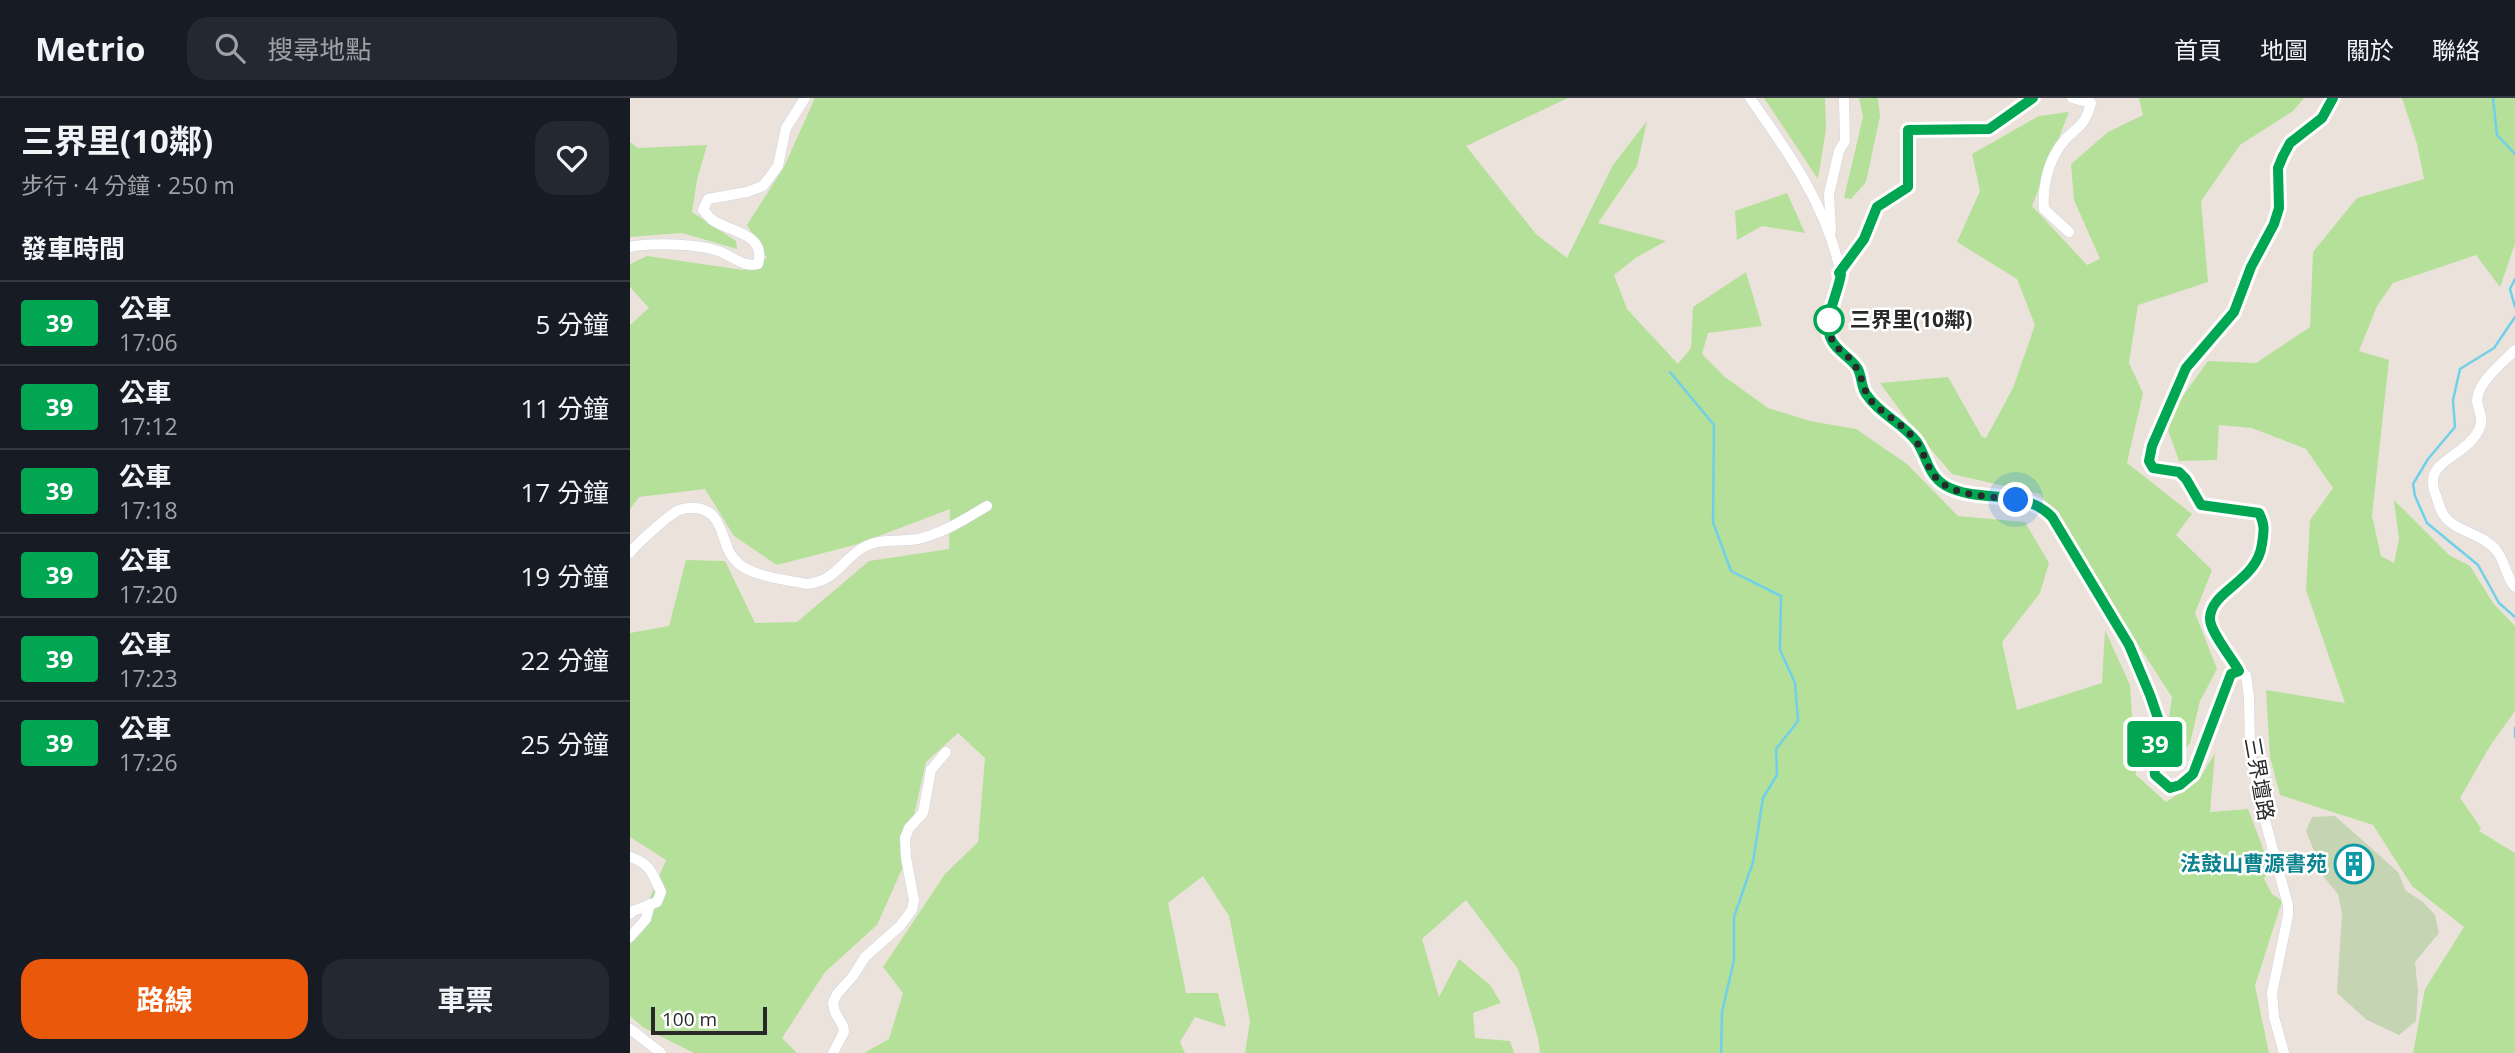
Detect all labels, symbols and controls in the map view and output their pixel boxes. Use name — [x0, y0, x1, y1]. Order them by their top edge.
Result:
search box — [187, 17, 677, 80]
text: Metrio — [35, 26, 145, 71]
icon: search — [211, 29, 249, 67]
text: 搜尋地點 — [267, 31, 371, 67]
text: 首頁 — [2174, 33, 2222, 66]
text: 地圖 — [2260, 33, 2308, 66]
text: 關於 — [2346, 33, 2394, 66]
text: 聯絡 — [2432, 33, 2480, 66]
text: 三界里(10鄰) — [21, 118, 213, 163]
button: heart — [535, 121, 609, 195]
text: 步行 · 4 分鐘 · 250 m — [21, 169, 235, 201]
text: 發車時間 — [21, 230, 125, 266]
text: 公車 — [119, 290, 171, 326]
marker: 三界里(10鄰) — [1814, 305, 1844, 335]
place label: 三界里(10鄰) — [1850, 305, 1972, 333]
text: 39 — [46, 306, 73, 339]
text: 5 分鐘 — [535, 306, 609, 342]
text: 17:06 — [119, 326, 178, 358]
text: 公車 — [119, 374, 171, 410]
text: 39 — [46, 390, 73, 423]
text: 11 分鐘 — [521, 390, 609, 426]
text: 17:12 — [119, 410, 178, 442]
text: 公車 — [119, 458, 171, 494]
text: 39 — [46, 474, 73, 507]
text: 17 分鐘 — [521, 474, 609, 510]
your location — [1998, 482, 2033, 517]
text: 17:18 — [119, 494, 178, 526]
text: 公車 — [119, 542, 171, 578]
text: 39 — [46, 558, 73, 591]
text: 19 分鐘 — [521, 558, 609, 594]
text: 17:20 — [119, 578, 178, 610]
text: 公車 — [119, 626, 171, 662]
text: 39 — [46, 642, 73, 675]
text: 22 分鐘 — [521, 642, 609, 678]
text: 17:23 — [119, 662, 178, 694]
text: 公車 — [119, 710, 171, 746]
line badge: 39 — [2124, 721, 2186, 767]
text: 39 — [46, 726, 73, 759]
text: 25 分鐘 — [521, 726, 609, 762]
text: 39 — [2141, 727, 2169, 760]
street label: 三界壇路 — [2239, 735, 2281, 823]
text: 17:26 — [119, 746, 178, 778]
building icon: 法鼓山曹源書苑 — [2333, 843, 2375, 885]
place label: 法鼓山曹源書苑 — [2180, 849, 2327, 877]
button: 路線 — [21, 959, 308, 1039]
button: 車票 — [322, 959, 609, 1039]
scale bar — [651, 1004, 766, 1036]
text: 100 m — [662, 1006, 717, 1032]

